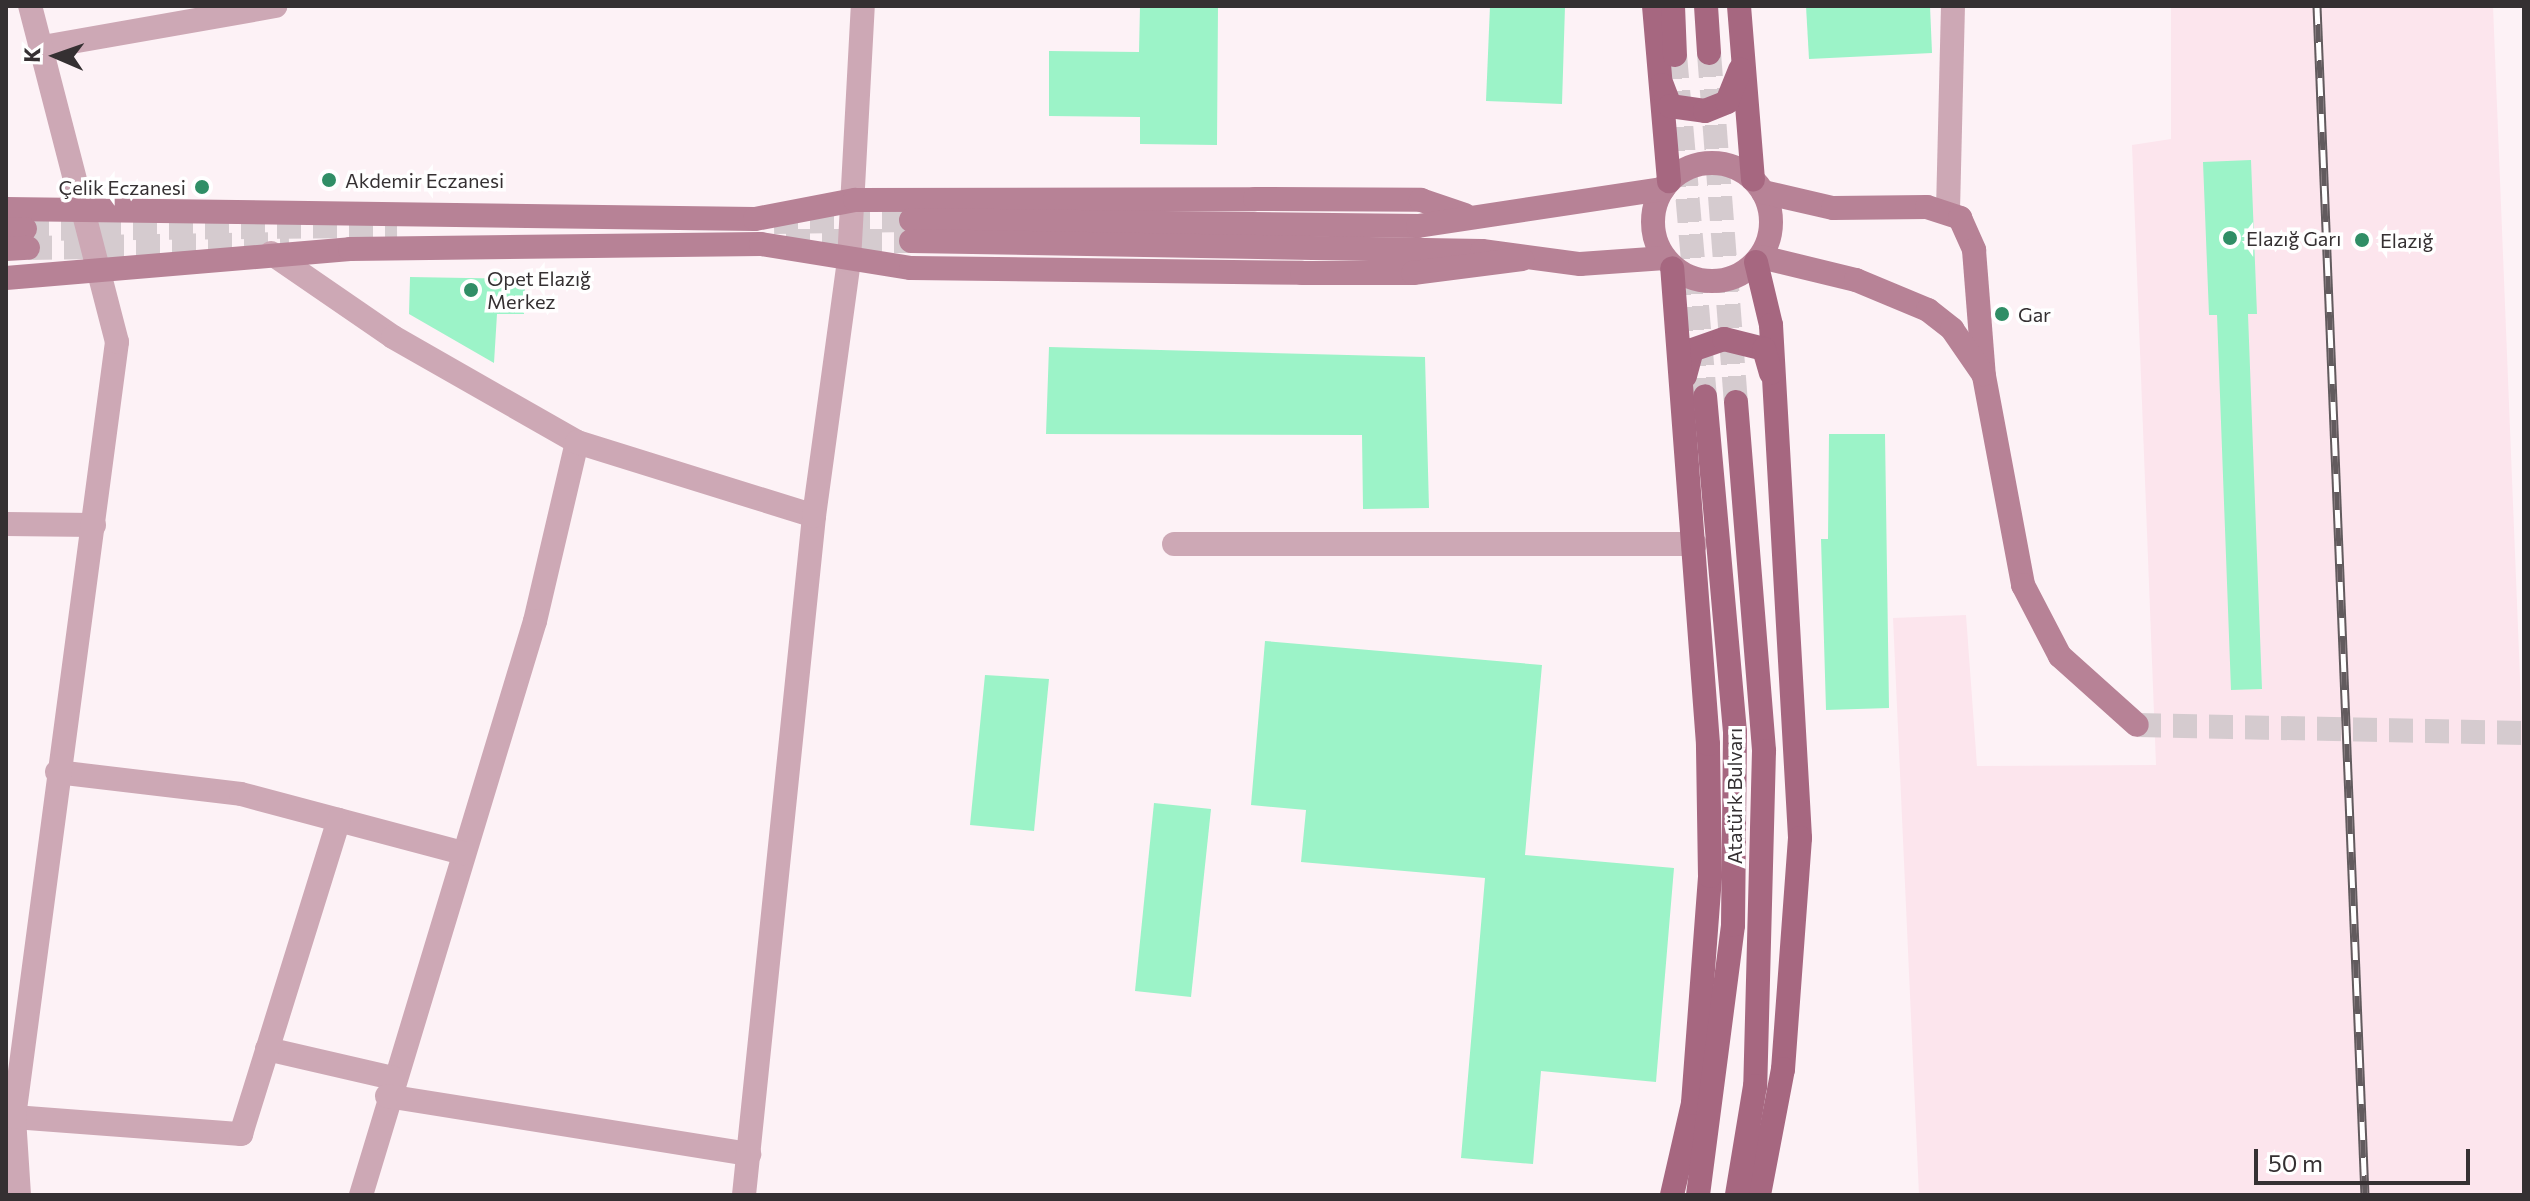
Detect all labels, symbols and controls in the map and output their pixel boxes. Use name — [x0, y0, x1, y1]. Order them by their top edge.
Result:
north arrow — [16, 16, 96, 96]
text: K — [18, 47, 45, 63]
place label: Akdemir Eczanesi — [345, 168, 504, 192]
marker: Akdemir Eczanesi — [320, 171, 338, 189]
place label: Çelik Eczanesi — [58, 175, 186, 199]
marker: Çelik Eczanesi — [193, 178, 211, 196]
place label: Elazığ Garı — [2246, 226, 2341, 250]
place label: Elazığ — [2380, 228, 2433, 252]
marker: Elazığ Garı — [2221, 229, 2239, 247]
marker: Elazığ — [2351, 229, 2373, 251]
place label: Opet Elazığ Merkez — [487, 266, 591, 313]
marker: Opet Elazığ Merkez — [462, 281, 480, 299]
place label: Gar — [2018, 302, 2051, 326]
marker: Gar — [1993, 305, 2011, 323]
street label: Atatürk Bulvarı — [1722, 728, 1746, 864]
scale bar — [2258, 1133, 2474, 1183]
text: 50 m — [2268, 1148, 2323, 1177]

